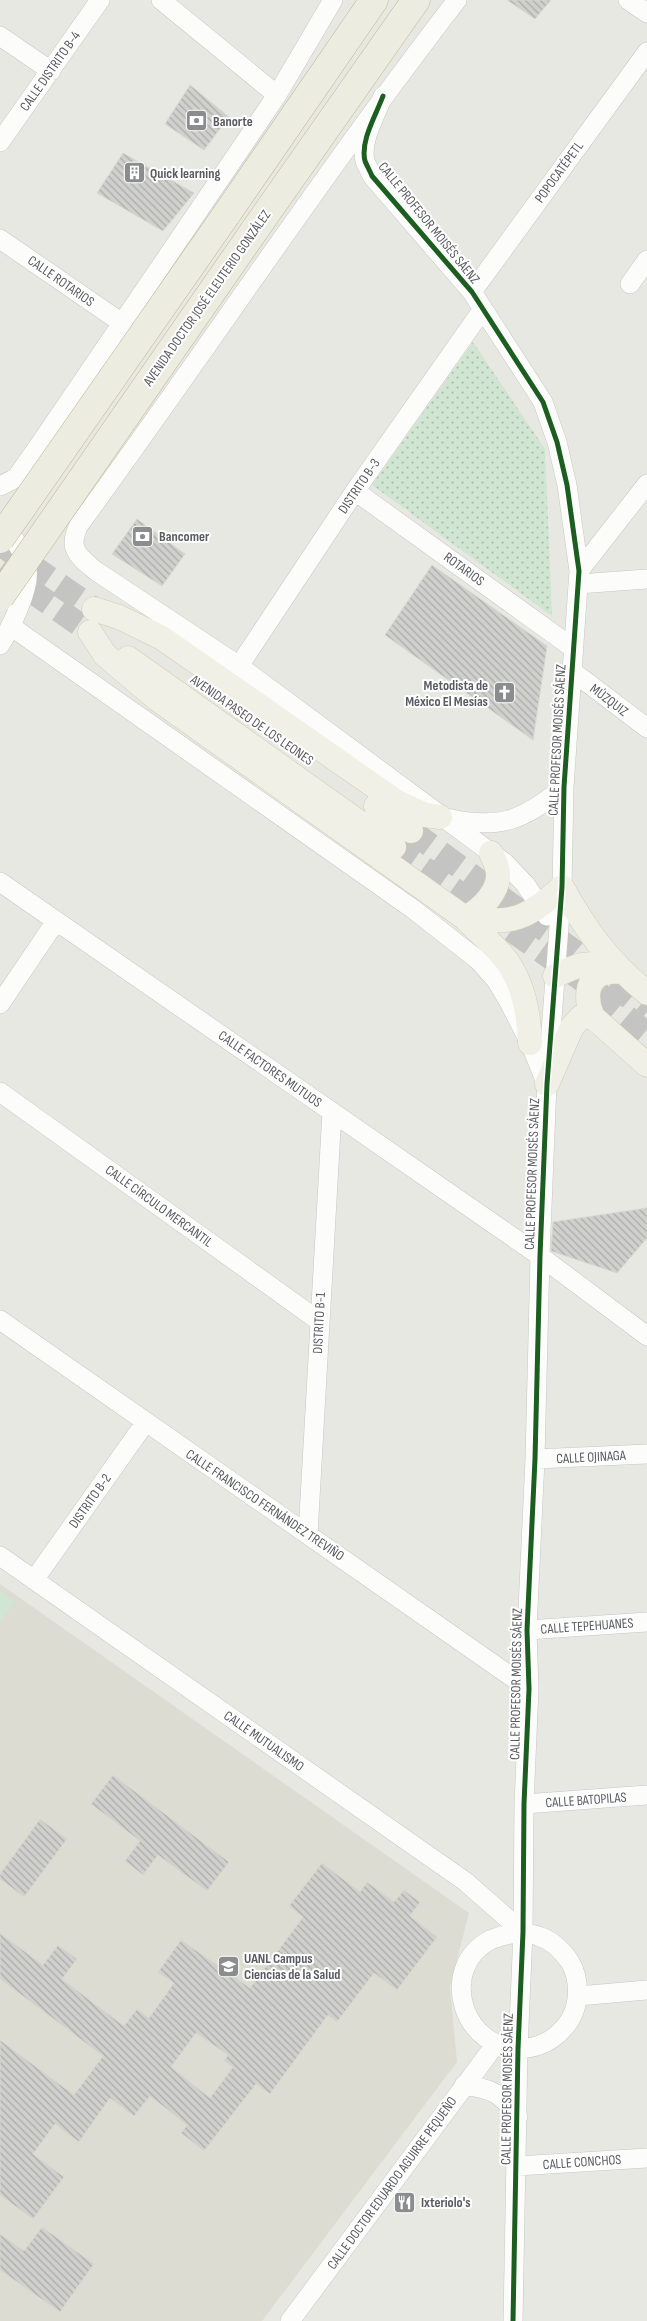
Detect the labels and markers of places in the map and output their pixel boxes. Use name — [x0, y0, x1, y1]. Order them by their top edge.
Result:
bank icon: Banorte — [185, 109, 209, 133]
place label: Banorte — [213, 113, 253, 130]
building icon: Quick learning — [122, 161, 146, 185]
place label: Quick learning — [150, 165, 220, 182]
bank icon: Bancomer — [131, 524, 155, 548]
place label: Bancomer — [159, 528, 210, 545]
place label: Metodista de México El Mesías — [405, 677, 488, 710]
church icon: Metodista de México El Mesías — [492, 681, 516, 705]
place label: UANL Campus Ciencias de la Salud — [244, 1950, 340, 1983]
school or university icon: UANL Campus Ciencias de la Salud — [216, 1954, 240, 1978]
restaurant icon: Ixteriolo's — [393, 2190, 417, 2214]
place label: Ixteriolo's — [421, 2194, 471, 2211]

